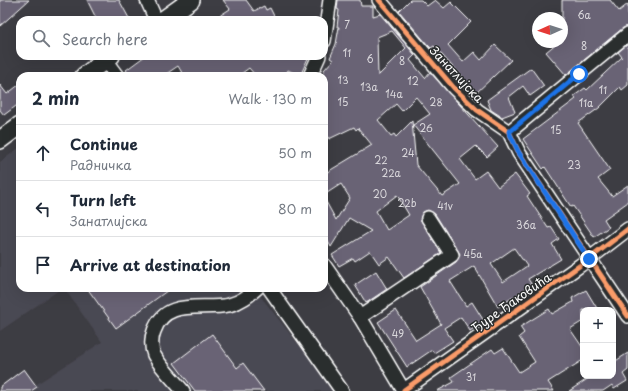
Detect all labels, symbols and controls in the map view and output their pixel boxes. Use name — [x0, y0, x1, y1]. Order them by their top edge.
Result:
house number: 6a — [577, 7, 591, 22]
north arrow — [532, 12, 568, 48]
search box — [16, 16, 328, 60]
house number: 7 — [344, 17, 350, 32]
icon: search — [30, 27, 52, 49]
text: Search here — [62, 27, 148, 50]
house number: 8 — [581, 38, 587, 53]
street label: Занатлијска — [425, 41, 488, 107]
house number: 11 — [343, 45, 351, 60]
house number: 6 — [366, 51, 374, 66]
house number: 8 — [399, 53, 405, 68]
route start — [570, 65, 588, 83]
house number: 13 — [337, 72, 349, 87]
house number: 12 — [407, 73, 419, 88]
house number: 13a — [360, 79, 378, 94]
house number: 11 — [599, 82, 607, 97]
text: 2 min — [32, 85, 79, 111]
house number: 14a — [385, 86, 403, 101]
text: Walk · 130 m — [229, 89, 312, 108]
house number: 15 — [338, 94, 348, 109]
house number: 28 — [429, 94, 443, 109]
house number: 11a — [579, 95, 594, 110]
house number: 26 — [419, 120, 433, 135]
house number: 15 — [551, 122, 561, 137]
text: Continue — [70, 132, 138, 155]
icon: ahead — [32, 142, 54, 164]
text: 50 m — [278, 143, 312, 162]
house number: 24 — [401, 145, 415, 160]
house number: 22 — [374, 152, 388, 167]
text: Радничка — [70, 155, 131, 174]
house number: 23 — [567, 157, 581, 172]
house number: 22a — [381, 165, 402, 180]
house number: 20 — [373, 186, 387, 201]
text: Turn left — [70, 188, 136, 211]
house number: 22b — [397, 195, 417, 210]
icon: left — [32, 198, 54, 220]
house number: 41v — [437, 198, 453, 213]
text: 80 m — [278, 199, 312, 218]
text: Занатлијска — [70, 211, 147, 230]
house number: 36a — [516, 217, 537, 232]
house number: 45a — [464, 246, 483, 261]
route end — [580, 250, 598, 268]
text: Arrive at destination — [70, 253, 231, 276]
icon: arrive — [32, 254, 54, 276]
street label: Ђуре Ђаковића — [468, 268, 555, 336]
map controls — [580, 307, 616, 379]
button: + — [580, 307, 616, 343]
house number: 49 — [392, 326, 404, 341]
button: − — [580, 343, 616, 379]
house number: 31 — [466, 369, 476, 384]

